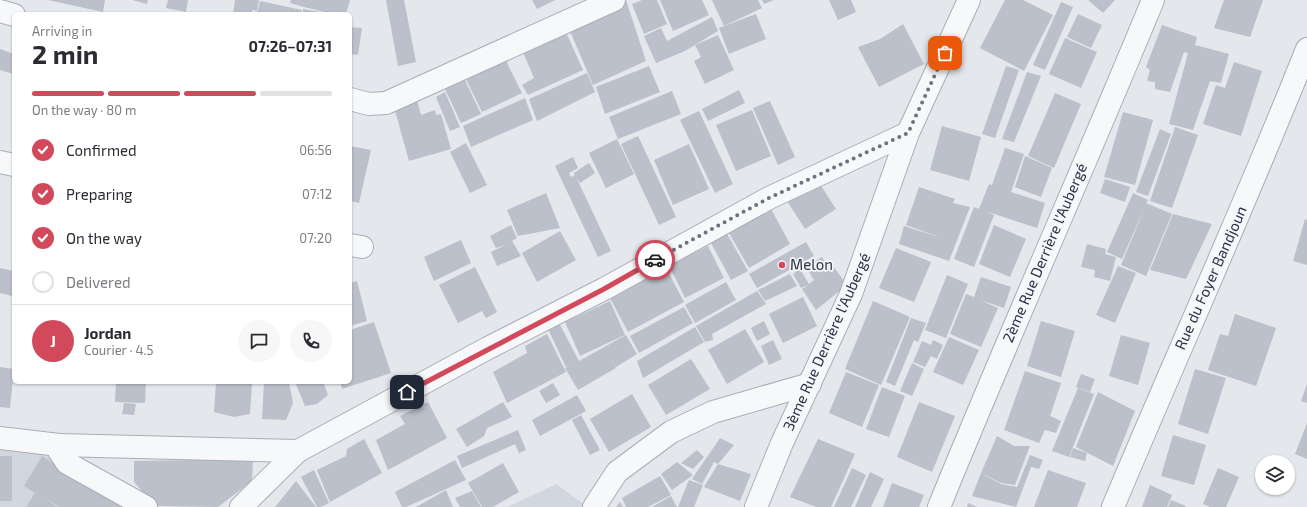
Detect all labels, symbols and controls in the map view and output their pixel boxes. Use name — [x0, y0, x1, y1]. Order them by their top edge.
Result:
text: Arriving in — [32, 23, 92, 39]
pin — [928, 36, 962, 70]
text: 07:26–07:31 — [249, 37, 332, 55]
text: 2 min — [32, 38, 98, 69]
icon: bag — [934, 42, 956, 64]
text: On the way · 80 m — [32, 102, 136, 118]
icon: check — [32, 139, 54, 161]
text: Confirmed — [66, 141, 137, 159]
text: 06:56 — [299, 142, 332, 158]
street label: 2ème Rue Derrière l'Aubergé — [998, 160, 1090, 345]
icon: check — [32, 183, 54, 205]
text: Preparing — [66, 185, 132, 203]
text: 07:12 — [302, 186, 332, 202]
street label: Rue du Foyer Bandjoun — [1170, 203, 1251, 353]
icon: check — [32, 227, 54, 249]
text: On the way — [66, 229, 142, 247]
text: 07:20 — [299, 230, 332, 246]
courier — [635, 240, 675, 280]
icon: car — [644, 249, 666, 271]
street label: 3ème Rue Derrière l'Aubergé — [779, 250, 874, 433]
place label: Melon — [790, 255, 833, 273]
marker: Melon — [777, 260, 787, 270]
text: Delivered — [66, 273, 131, 291]
button: chat — [238, 320, 280, 362]
button: phone — [290, 320, 332, 362]
text: Jordan — [84, 324, 131, 342]
text: J — [50, 332, 56, 350]
text: Courier · 4.5 — [84, 342, 153, 358]
pin — [390, 375, 424, 409]
icon: home — [396, 381, 418, 403]
map controls — [1255, 455, 1295, 495]
button: layers — [1255, 455, 1295, 495]

